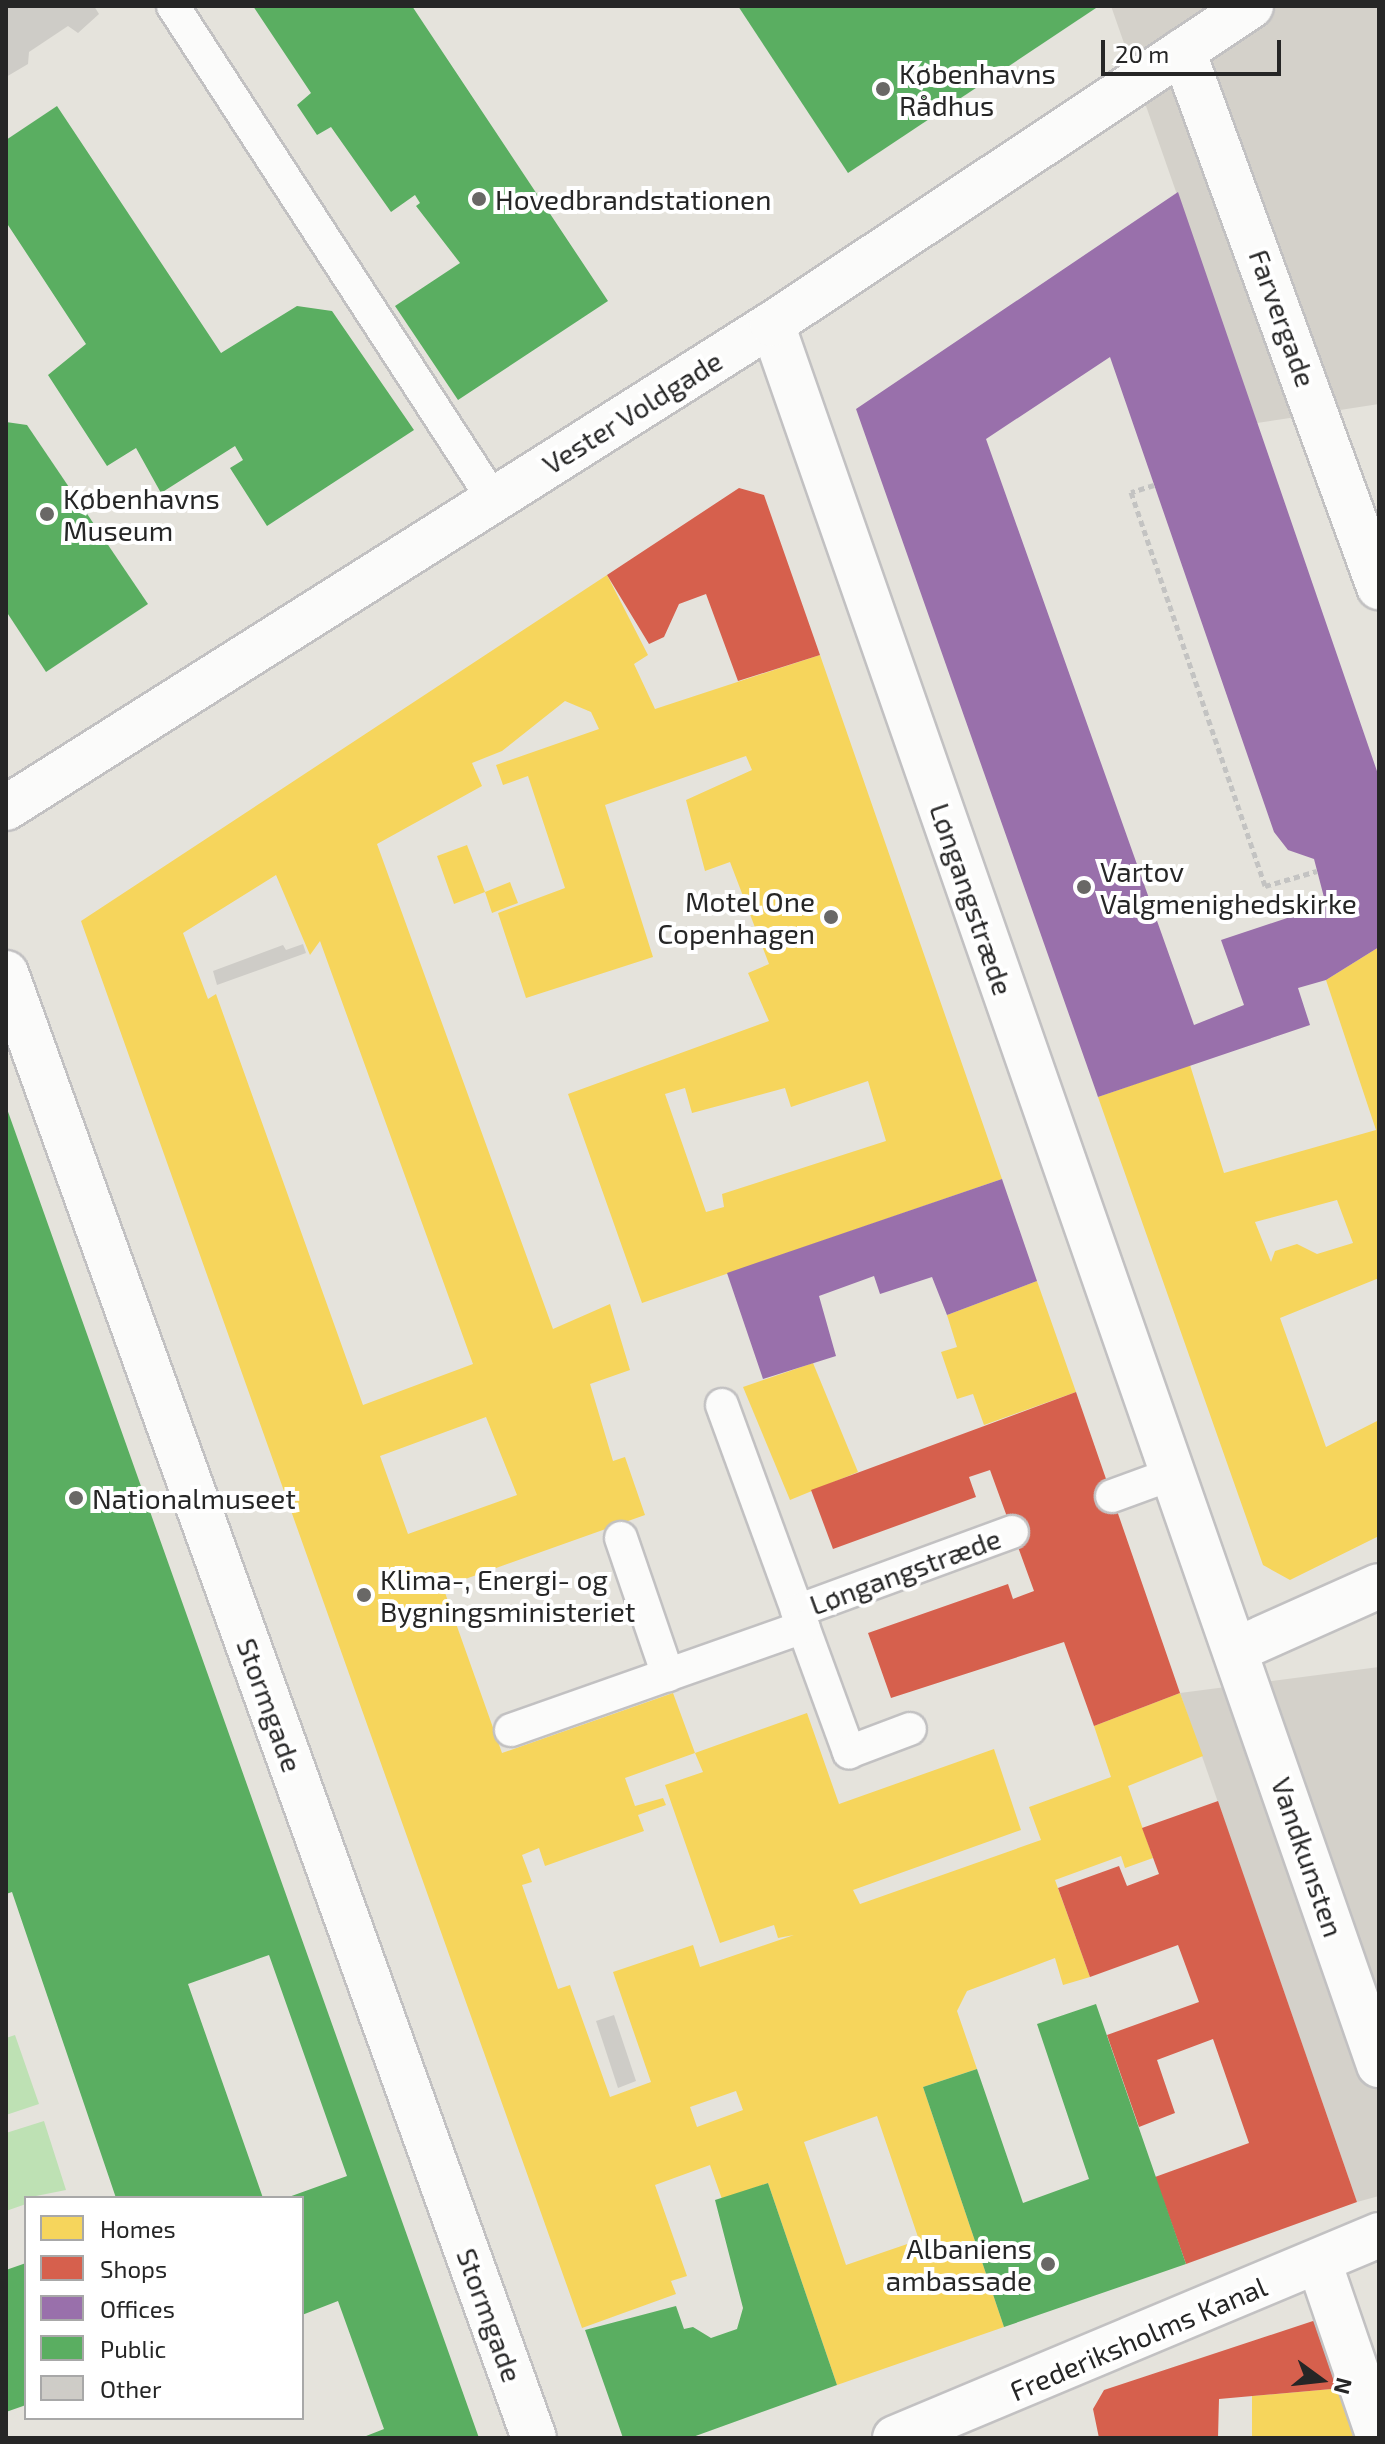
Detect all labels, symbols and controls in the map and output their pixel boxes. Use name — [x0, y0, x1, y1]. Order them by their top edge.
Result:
scale bar — [1105, 24, 1285, 74]
text: 20 m — [1115, 39, 1169, 68]
place label: Københavns Rådhus — [899, 56, 1056, 122]
marker: Københavns Rådhus — [874, 80, 892, 98]
place label: Hovedbrandstationen — [495, 182, 771, 216]
marker: Hovedbrandstationen — [470, 190, 488, 208]
street label: Farvergade — [1243, 245, 1323, 391]
street label: Vester Voldgade — [535, 343, 729, 481]
place label: Københavns Museum — [63, 481, 220, 547]
marker: Københavns Museum — [38, 505, 56, 523]
street label: Løngangstræde — [923, 799, 1021, 999]
place label: Vartov Valgmenighedskirke — [1100, 854, 1357, 920]
marker: Vartov Valgmenighedskirke — [1075, 878, 1093, 896]
place label: Motel One Copenhagen — [657, 884, 815, 950]
marker: Motel One Copenhagen — [822, 908, 840, 926]
place label: Nationalmuseet — [92, 1481, 296, 1515]
marker: Nationalmuseet — [67, 1489, 85, 1507]
street label: Løngangstræde — [805, 1521, 1005, 1621]
place label: Klima-, Energi- og Bygningsministeriet — [380, 1562, 635, 1628]
marker: Klima-, Energi- og Bygningsministeriet — [355, 1586, 373, 1604]
street label: Stormgade — [230, 1634, 310, 1776]
street label: Vandkunsten — [1265, 1773, 1351, 1941]
legend — [24, 2196, 304, 2420]
text: Homes — [100, 2214, 176, 2243]
place label: Albaniens ambassade — [886, 2231, 1032, 2297]
street label: Stormgade — [450, 2244, 530, 2386]
text: Shops — [100, 2254, 167, 2283]
marker: Albaniens ambassade — [1039, 2255, 1057, 2273]
street label: Frederiksholms Kanal — [1005, 2269, 1271, 2407]
text: Offices — [100, 2294, 175, 2323]
text: Public — [100, 2334, 166, 2363]
north arrow — [1281, 2340, 1361, 2420]
text: Other — [100, 2374, 162, 2403]
text: N — [1330, 2375, 1359, 2397]

